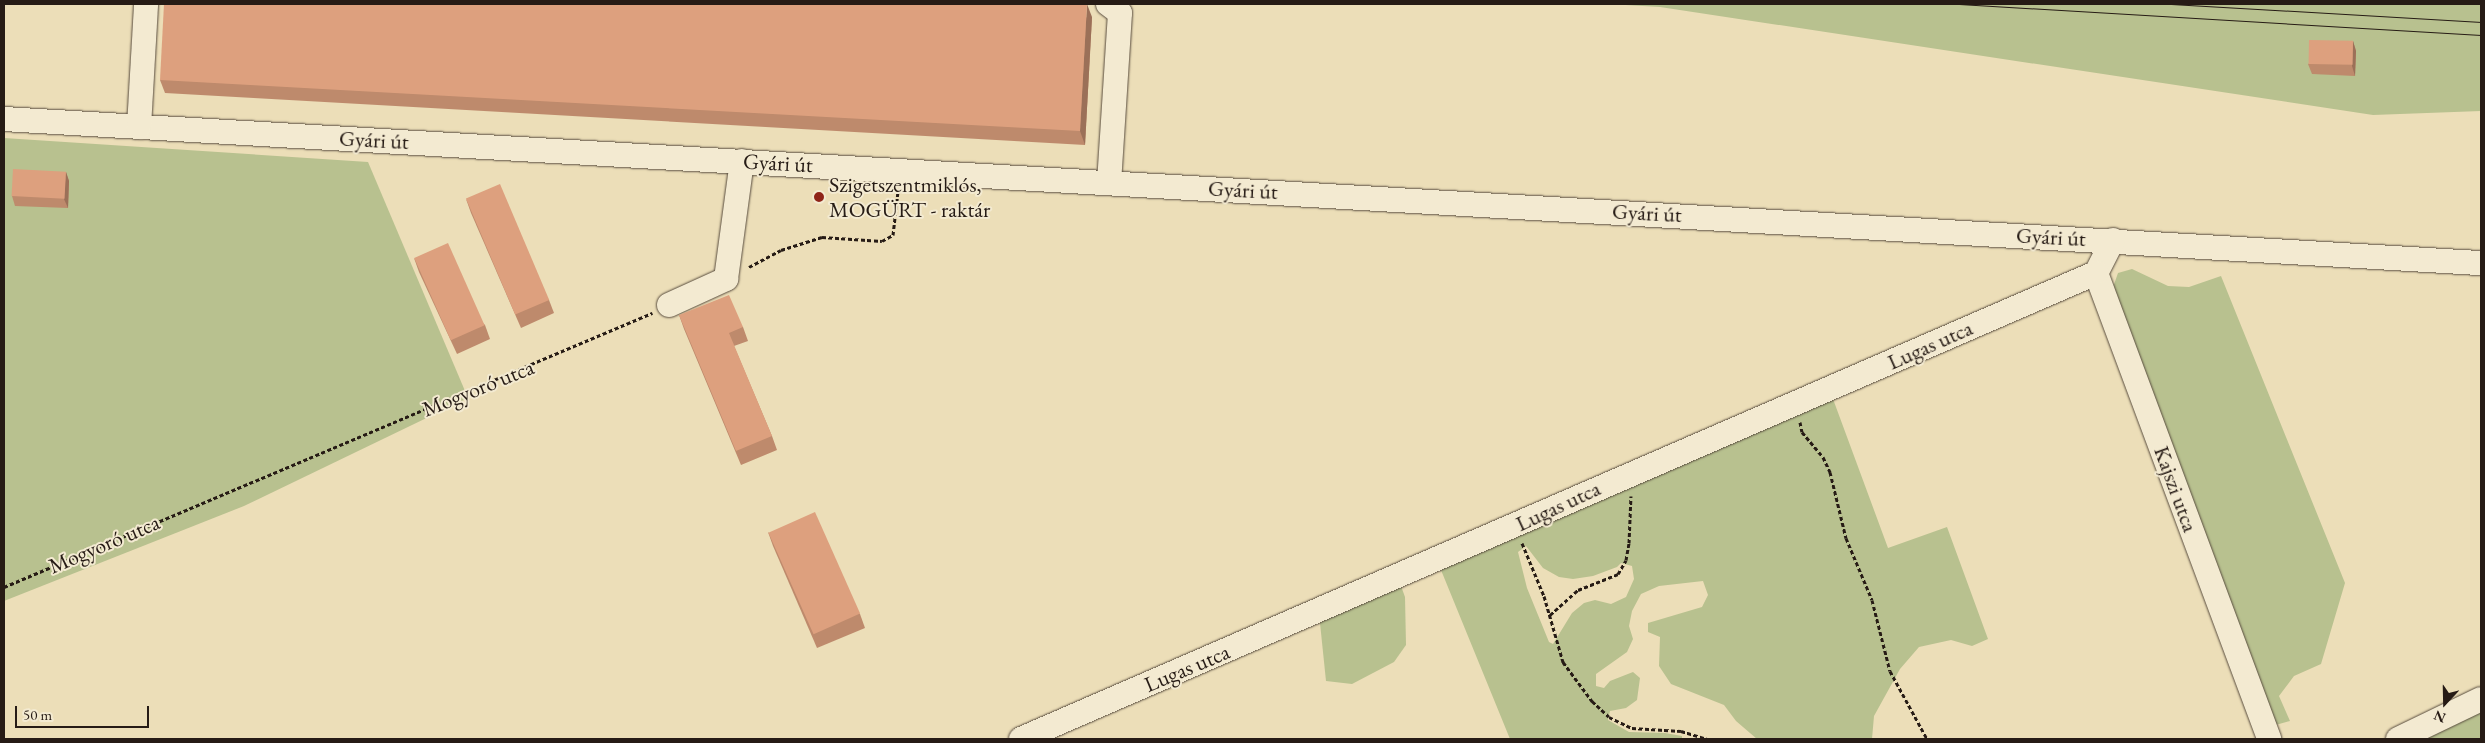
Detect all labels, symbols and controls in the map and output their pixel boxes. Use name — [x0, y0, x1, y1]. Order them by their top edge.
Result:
street label: Gyári út — [338, 125, 410, 155]
street label: Gyári út — [742, 148, 814, 178]
place label: Szigetszentmiklós, MOGÜRT - raktár — [829, 171, 990, 222]
street label: Gyári út — [1207, 175, 1279, 205]
marker: Szigetszentmiklós, MOGÜRT - raktár — [813, 191, 825, 203]
street label: Gyári út — [1611, 198, 1683, 228]
street label: Gyári út — [2015, 222, 2087, 252]
street label: Lugas utca — [1883, 315, 1977, 375]
street label: Mogyoró utca — [418, 354, 538, 422]
street label: Kajszi utca — [2148, 442, 2204, 536]
street label: Lugas utca — [1512, 475, 1604, 537]
street label: Mogyoró utca — [44, 509, 164, 579]
street label: Lugas utca — [1140, 638, 1234, 698]
north arrow — [2420, 678, 2470, 728]
scale bar — [18, 696, 151, 728]
text: 50 m — [23, 705, 52, 724]
text: N — [2431, 707, 2448, 727]

